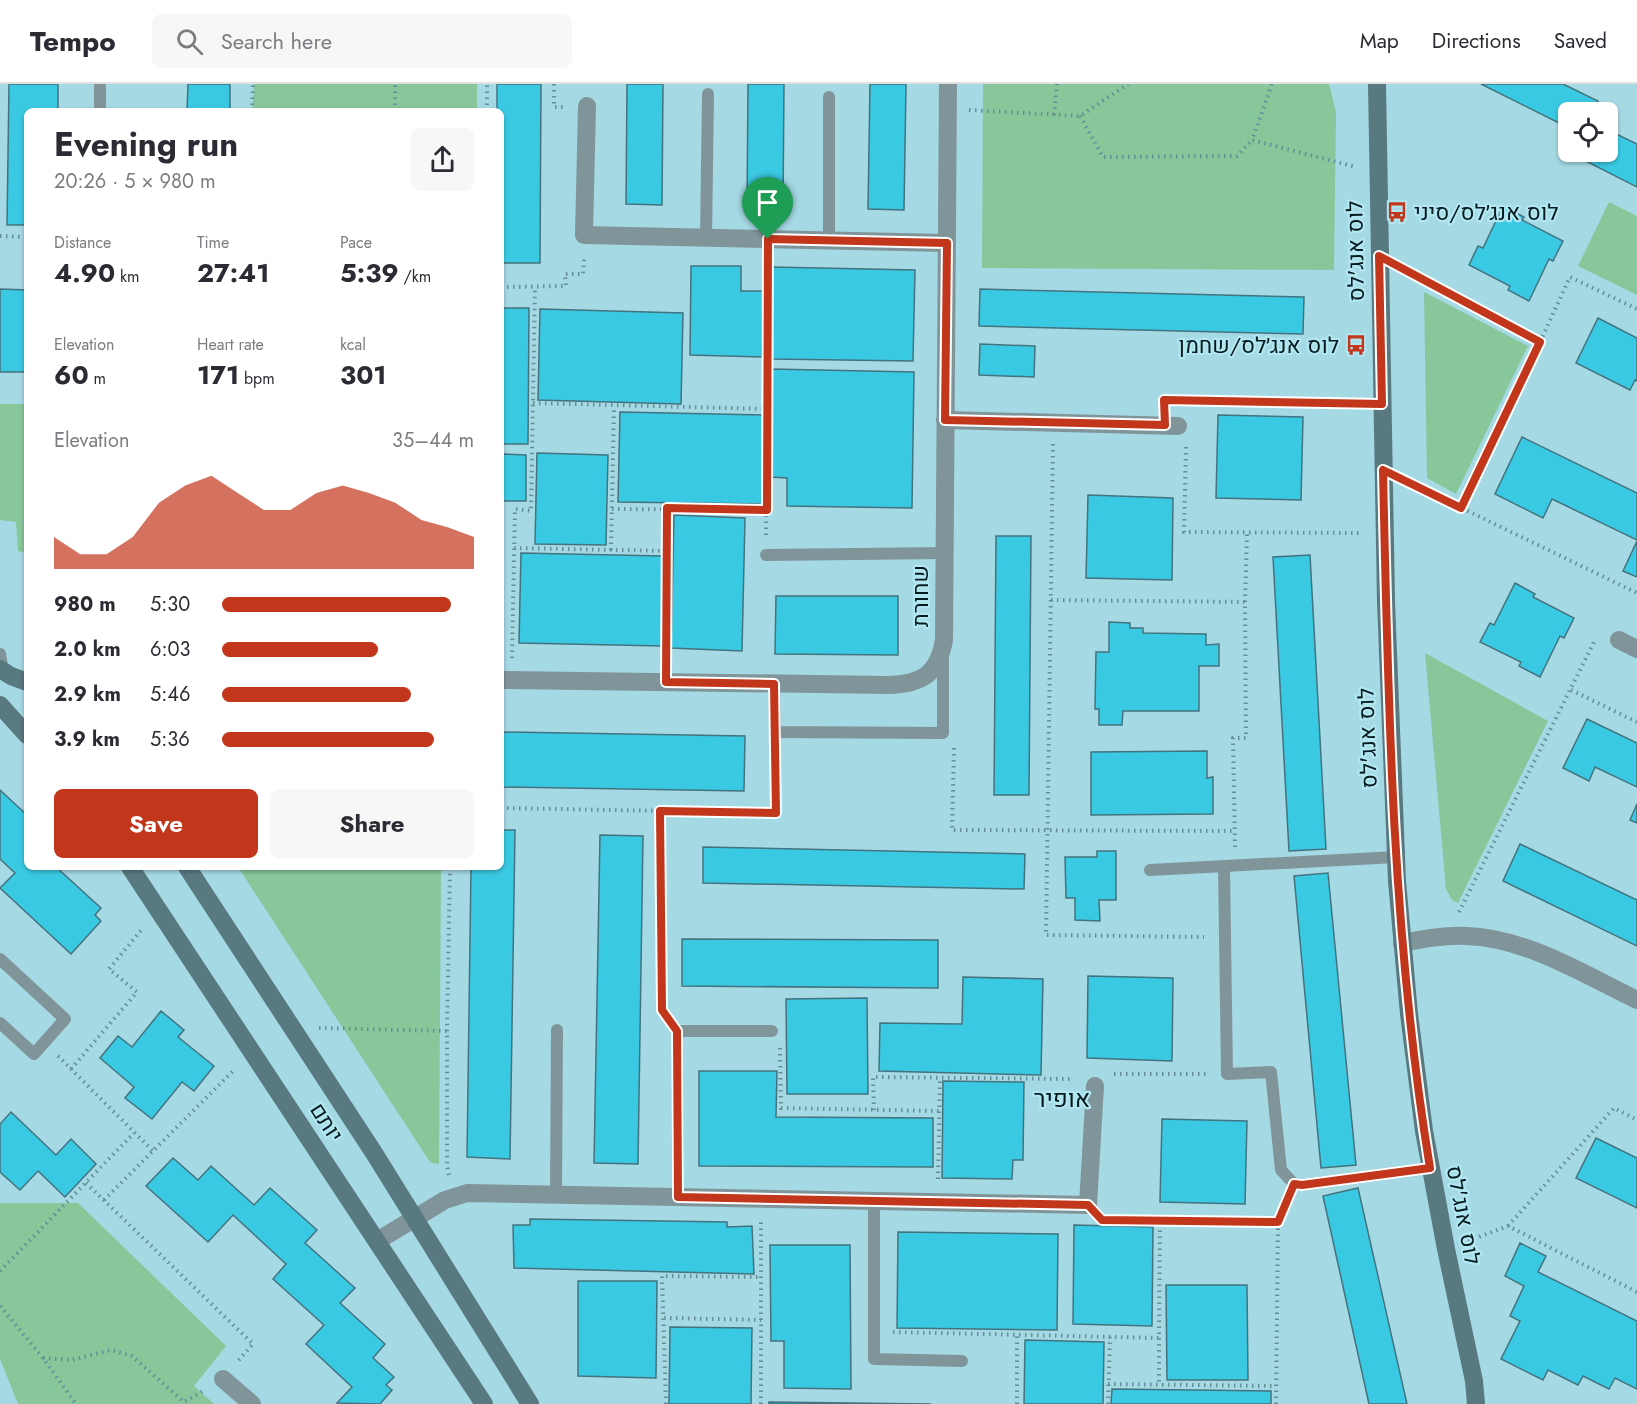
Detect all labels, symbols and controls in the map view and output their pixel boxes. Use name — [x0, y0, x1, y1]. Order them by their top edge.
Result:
search box — [152, 14, 572, 68]
text: Tempo — [30, 21, 116, 62]
icon: search — [173, 25, 206, 58]
text: Search here — [221, 25, 332, 57]
text: Map — [1360, 26, 1399, 56]
text: Directions — [1432, 26, 1521, 56]
text: Saved — [1554, 26, 1607, 56]
map controls — [1558, 102, 1618, 162]
button: locate — [1558, 102, 1618, 162]
text: Evening run — [54, 121, 238, 168]
button: share — [411, 128, 474, 191]
text: 20:26 · 5 × 980 m — [54, 167, 216, 196]
pin — [742, 177, 793, 239]
icon: arrive — [751, 186, 784, 219]
place label: לוס אנג׳לס/סיני — [1414, 196, 1559, 228]
street label: לוס אנג'לס — [1338, 200, 1372, 302]
bus stop icon: לוס אנג׳לס/סיני — [1385, 200, 1409, 224]
text: Distance — [54, 231, 111, 254]
text: Time — [197, 231, 229, 254]
text: Pace — [340, 231, 372, 254]
text: 4.90 — [54, 254, 115, 292]
text: 27:41 — [197, 254, 270, 292]
text: 5:39 — [340, 254, 399, 292]
text: km — [115, 265, 139, 288]
text: /km — [399, 265, 431, 288]
place label: לוס אנג׳לס/שחמן — [1179, 329, 1339, 361]
text: Elevation — [54, 333, 114, 356]
text: Heart rate — [197, 333, 264, 356]
text: kcal — [340, 333, 366, 356]
bus stop icon: לוס אנג׳לס/שחמן — [1344, 333, 1368, 357]
text: 60 — [54, 356, 89, 394]
text: 171 — [197, 356, 239, 394]
text: 301 — [340, 356, 387, 394]
text: m — [89, 367, 106, 390]
text: bpm — [239, 367, 275, 390]
text: Elevation — [54, 426, 129, 455]
text: 35–44 m — [392, 426, 474, 455]
street label: שחורת — [904, 565, 936, 627]
text: 980 m — [54, 590, 116, 619]
text: 5:30 — [150, 590, 190, 619]
text: 2.0 km — [54, 635, 121, 664]
text: 6:03 — [150, 635, 190, 664]
text: 2.9 km — [54, 680, 121, 709]
text: 5:46 — [150, 680, 190, 709]
street label: לוס אנג'לס — [1349, 687, 1385, 789]
text: 3.9 km — [54, 725, 120, 754]
text: 5:36 — [150, 725, 190, 754]
button: Save — [54, 789, 258, 858]
button: Share — [270, 789, 474, 858]
district label: אופיר — [1034, 1081, 1090, 1116]
street label: יותם — [302, 1096, 352, 1148]
street label: לוס אנג'לס — [1439, 1163, 1489, 1267]

